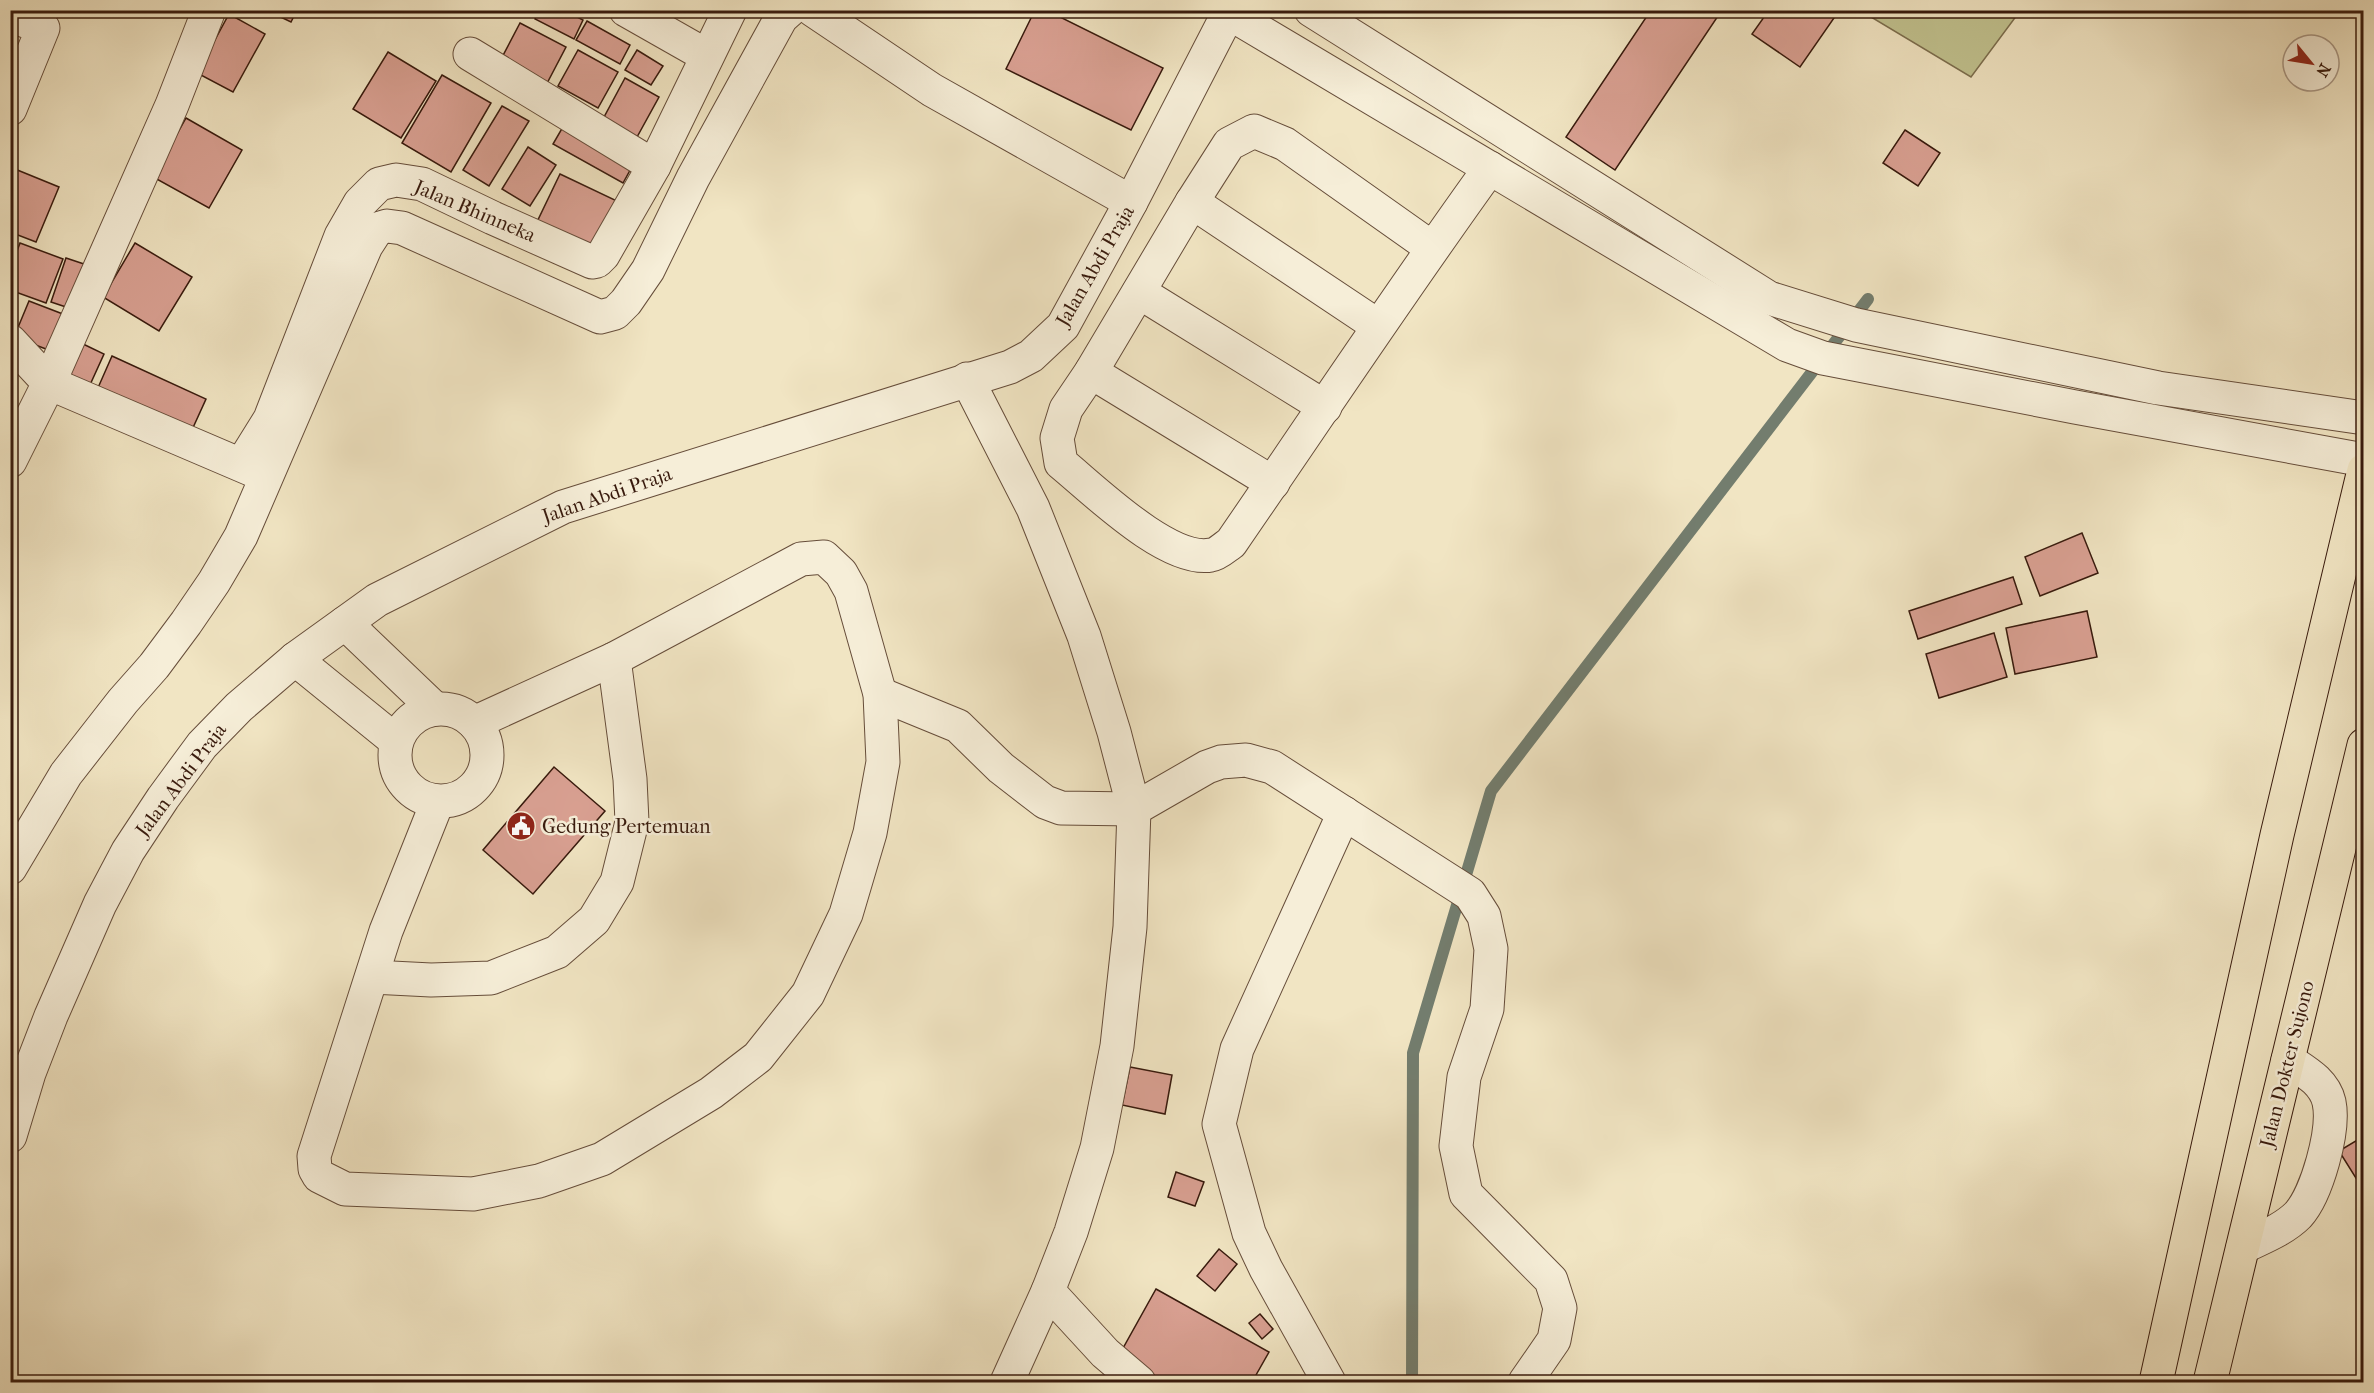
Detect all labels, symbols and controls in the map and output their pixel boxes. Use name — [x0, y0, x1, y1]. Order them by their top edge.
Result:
north arrow — [2281, 33, 2341, 93]
text: N — [2312, 60, 2335, 81]
street label: Jalan Bhinneka — [409, 174, 540, 247]
street label: Jalan Abdi Praja — [1050, 201, 1139, 332]
street label: Jalan Abdi Praja — [537, 462, 676, 529]
street label: Jalan Abdi Praja — [130, 718, 231, 843]
public building icon: Gedung Pertemuan — [505, 810, 537, 842]
place label: Gedung Pertemuan — [542, 815, 711, 838]
street label: Jalan Dokter Sujono — [2255, 978, 2319, 1152]

